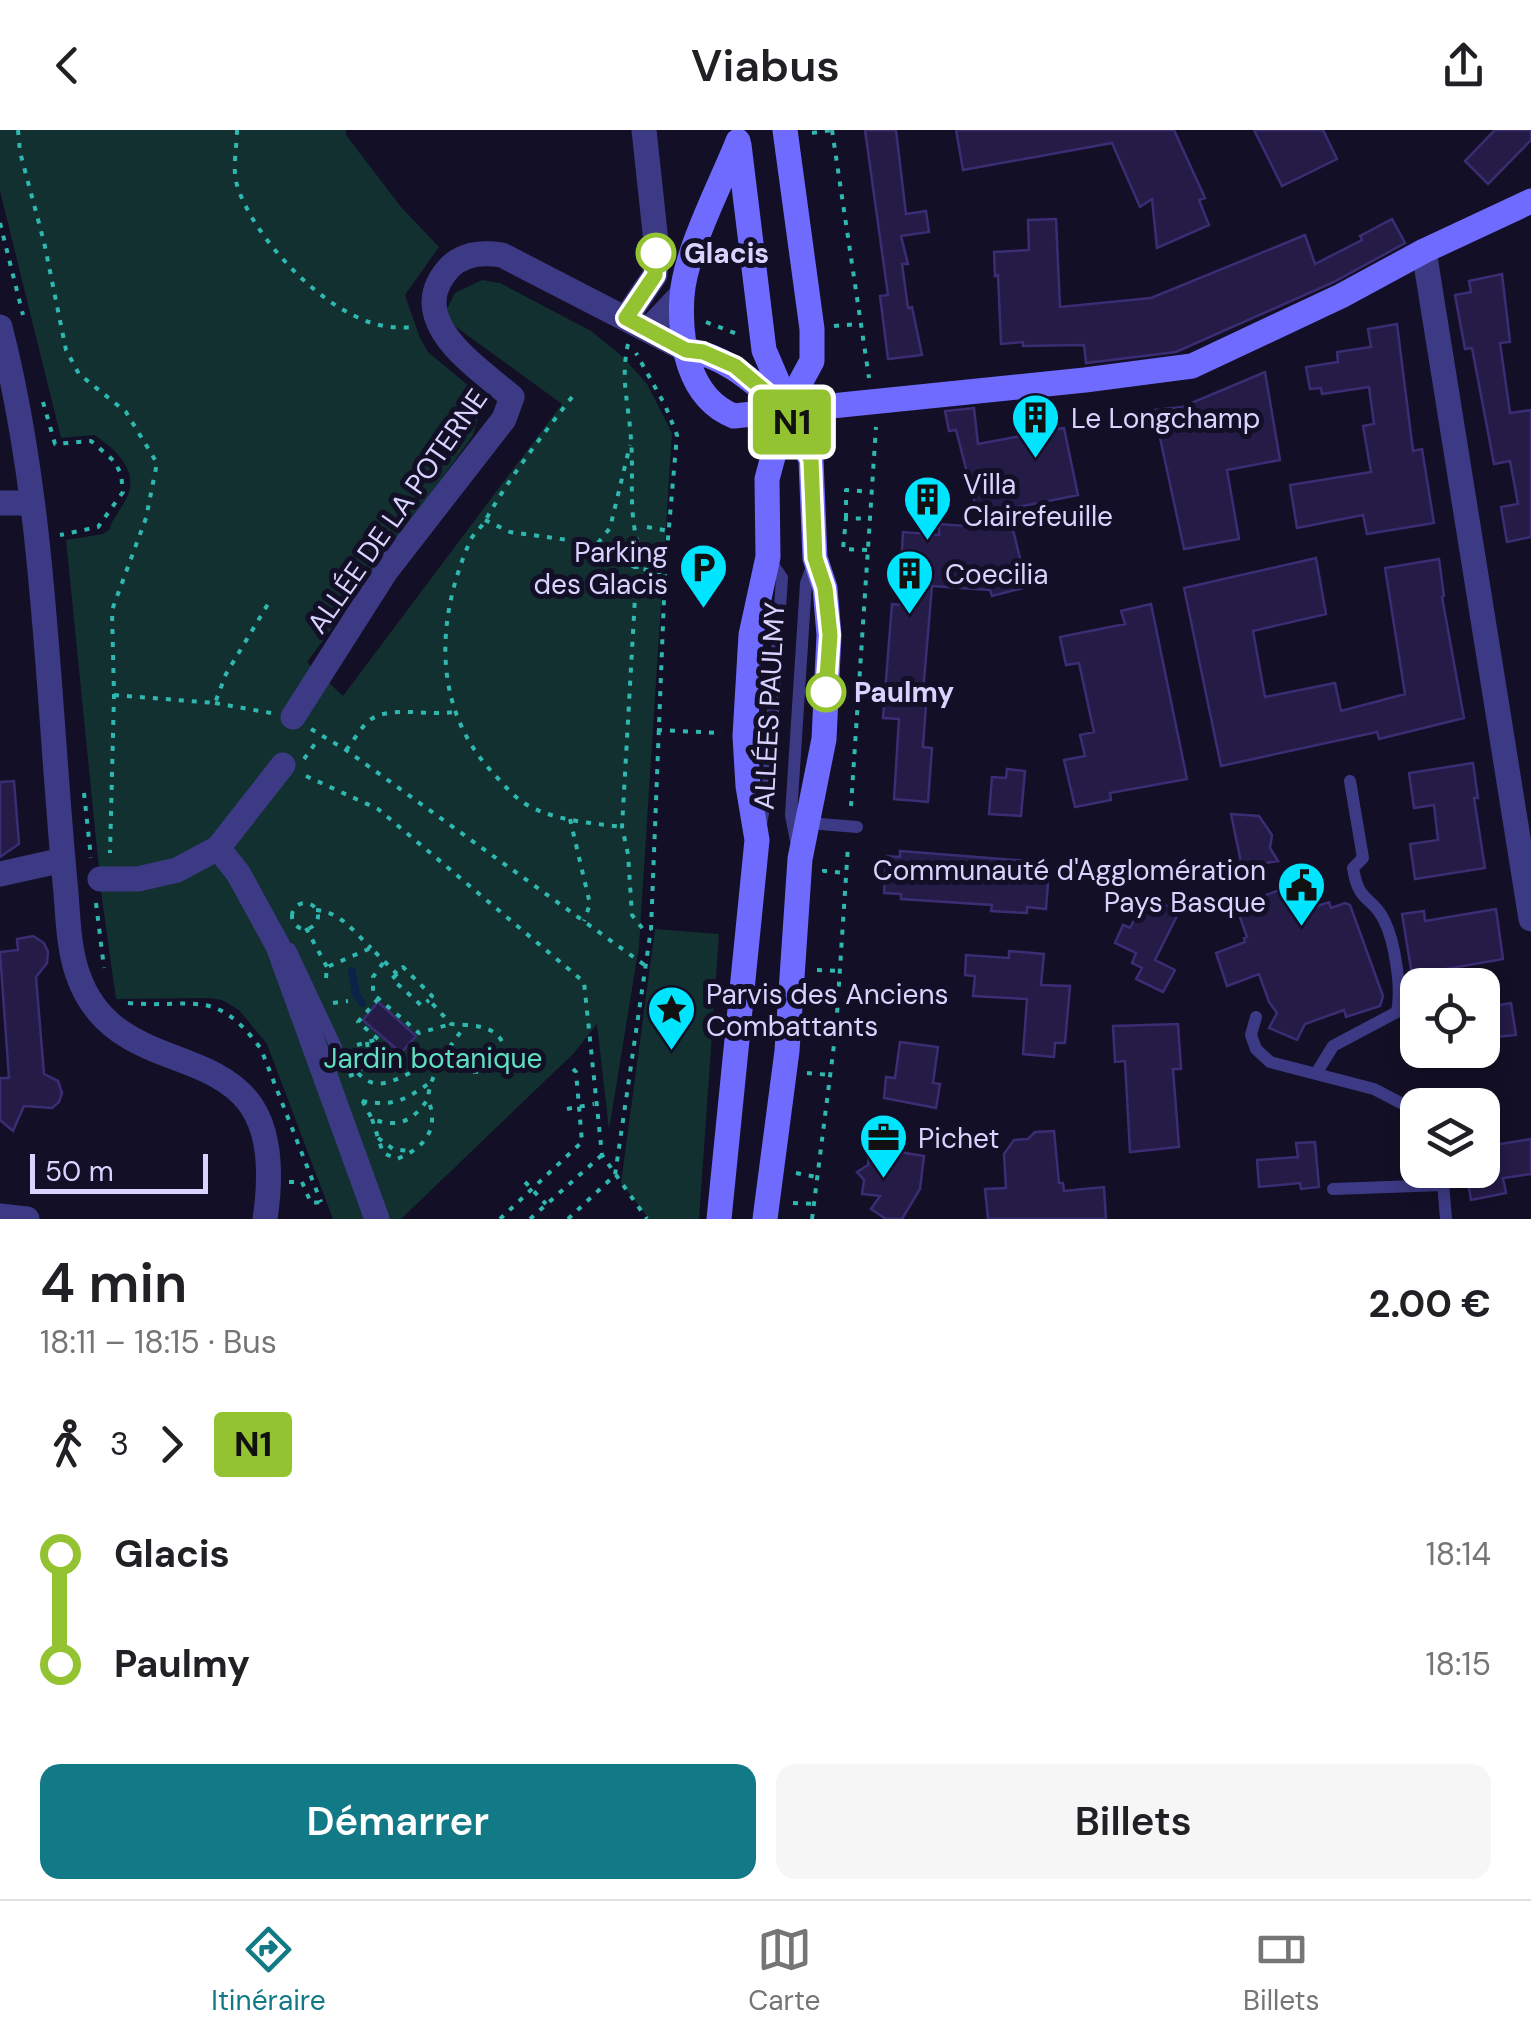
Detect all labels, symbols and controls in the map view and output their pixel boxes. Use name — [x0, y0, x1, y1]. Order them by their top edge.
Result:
text: Viabus — [691, 36, 840, 95]
icon: back — [40, 38, 95, 93]
icon: share — [1436, 38, 1491, 93]
marker: Glacis — [637, 234, 675, 272]
place label: Glacis — [684, 235, 769, 272]
street label: ALLÉE DE LA POTERNE — [299, 382, 496, 641]
line badge: N1 — [747, 390, 837, 454]
building icon: Le Longchamp — [1010, 392, 1062, 460]
text: N1 — [773, 399, 811, 445]
place label: Le Longchamp — [1071, 400, 1260, 437]
place label: Villa Clairefeuille — [963, 466, 1113, 535]
building icon: Villa Clairefeuille — [902, 474, 954, 542]
place label: Parking des Glacis — [534, 534, 668, 603]
parking icon: Parking des Glacis — [677, 542, 729, 610]
building icon: Coecilia — [884, 548, 936, 616]
place label: Coecilia — [945, 556, 1049, 593]
street label: ALLÉES PAULMY — [746, 601, 793, 811]
marker: Paulmy — [807, 673, 845, 711]
place label: Paulmy — [854, 674, 954, 711]
place label: Communauté d'Agglomération Pays Basque — [873, 852, 1266, 921]
public building icon: Communauté d'Agglomération Pays Basque — [1275, 860, 1327, 928]
map controls — [1400, 968, 1500, 1188]
button: locate — [1400, 968, 1500, 1068]
place label: Parvis des Anciens Combattants — [706, 976, 949, 1045]
place icon: Parvis des Anciens Combattants — [645, 984, 697, 1052]
park label: Jardin botanique — [324, 1040, 542, 1077]
button: layers — [1400, 1088, 1500, 1188]
office icon: Pichet — [857, 1112, 909, 1180]
place label: Pichet — [918, 1120, 999, 1157]
scale bar — [30, 1149, 208, 1194]
text: 50 m — [45, 1153, 114, 1190]
text: 4 min — [40, 1247, 187, 1319]
text: 2.00 € — [1369, 1279, 1491, 1329]
text: 18:11 – 18:15 · Bus — [40, 1321, 277, 1363]
icon: walk — [40, 1417, 95, 1472]
icon: forward — [144, 1417, 199, 1472]
text: N1 — [234, 1421, 272, 1467]
text: 3 — [110, 1423, 129, 1465]
text: Glacis — [114, 1529, 230, 1579]
text: 18:14 — [1426, 1533, 1491, 1575]
text: Paulmy — [114, 1639, 250, 1689]
text: 18:15 — [1426, 1643, 1491, 1685]
button: Démarrer — [40, 1764, 756, 1879]
button: Billets — [776, 1764, 1491, 1879]
tab: Itinéraire — [211, 1922, 326, 2019]
tab: Carte — [748, 1922, 820, 2019]
tab: Billets — [1243, 1922, 1320, 2019]

